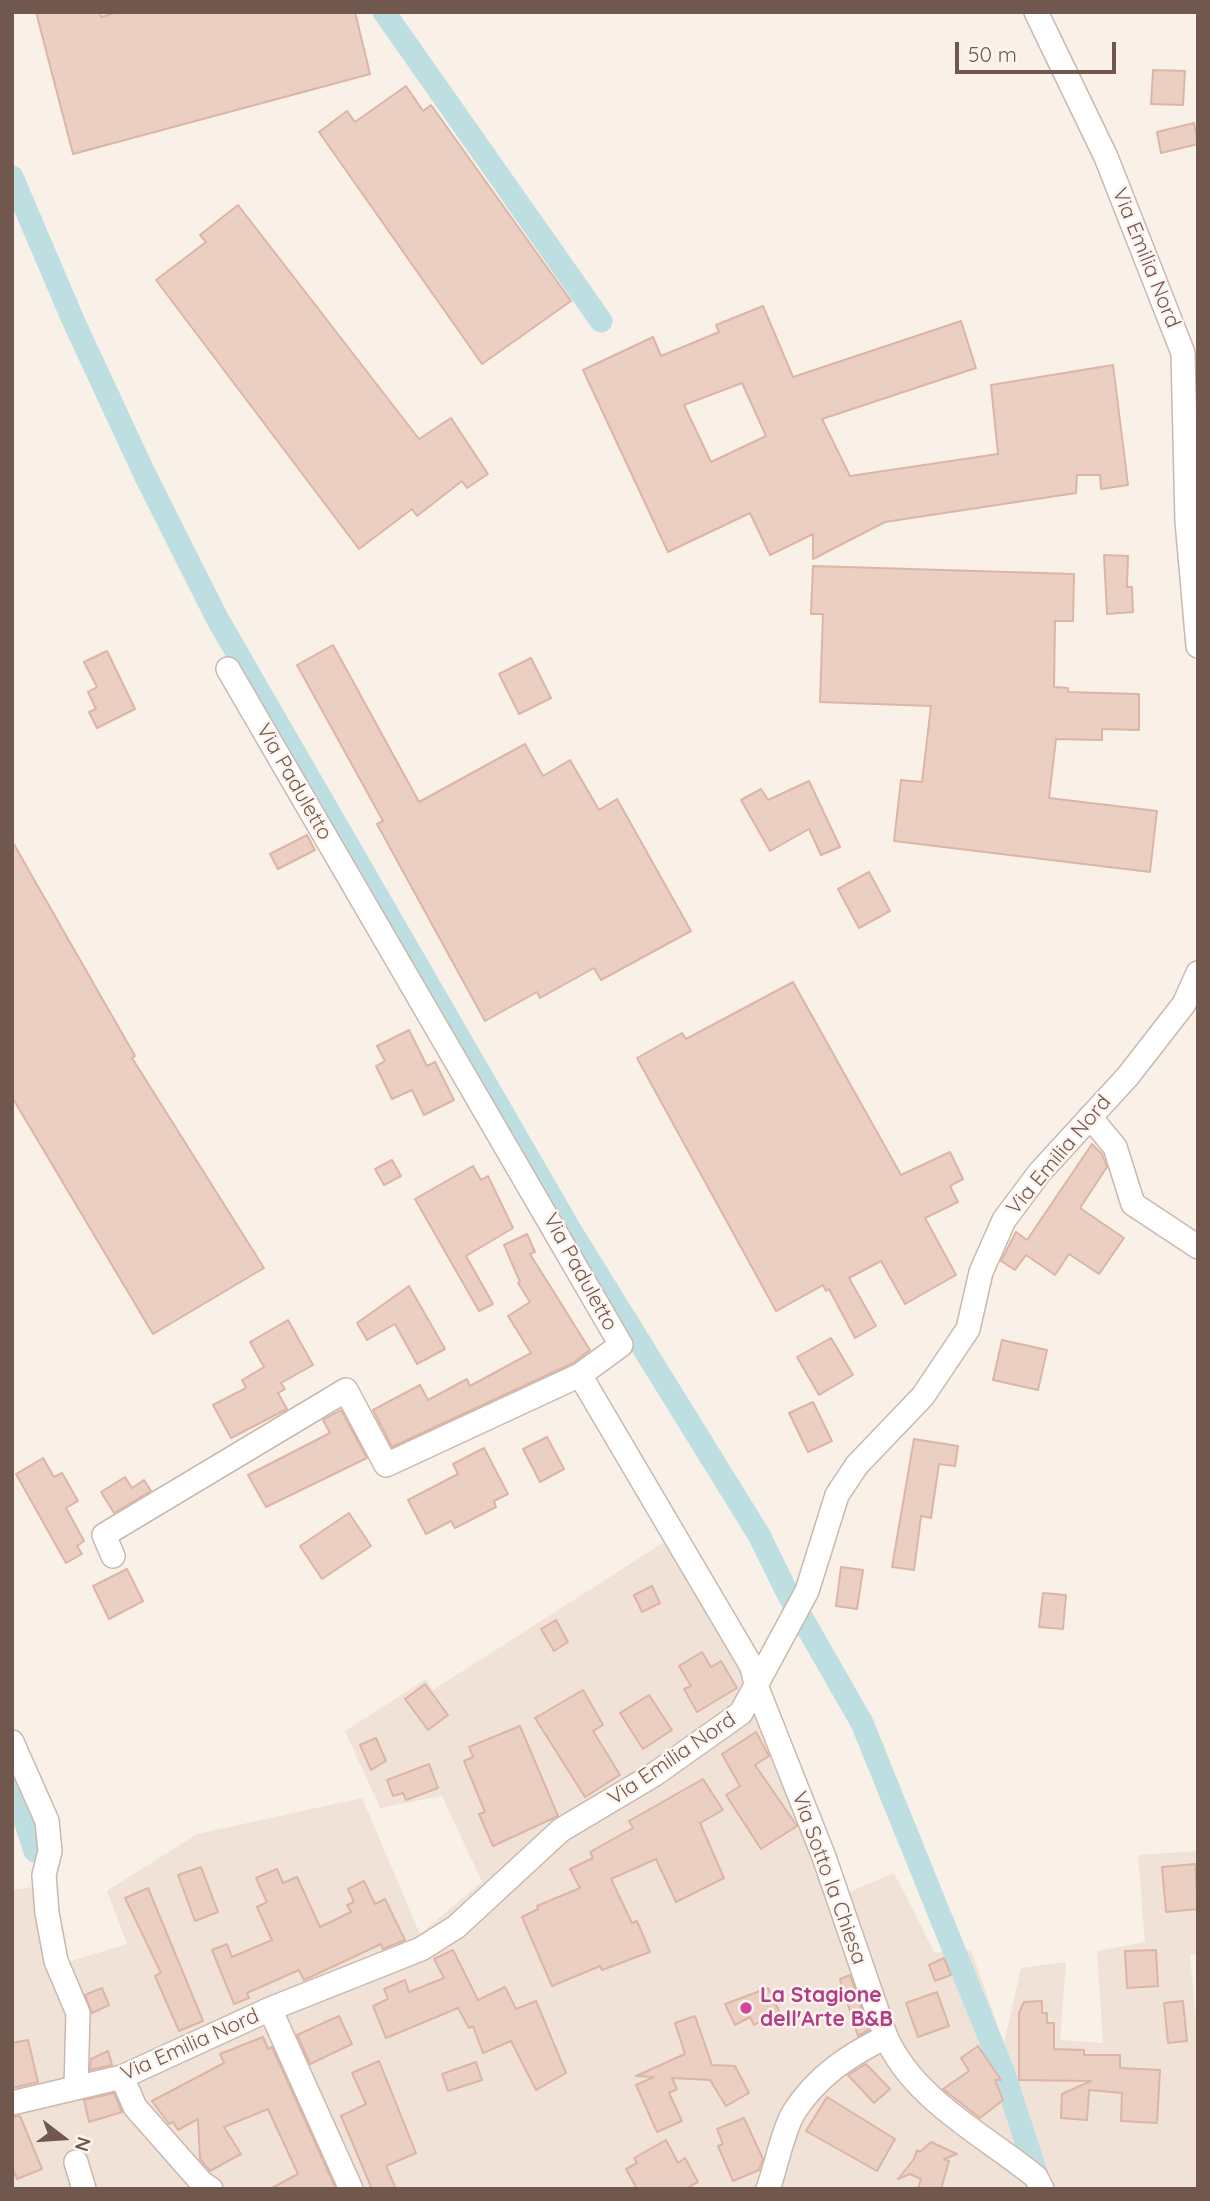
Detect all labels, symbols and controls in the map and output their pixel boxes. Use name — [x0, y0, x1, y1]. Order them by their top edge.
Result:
scale bar — [958, 28, 1119, 72]
text: 50 m — [968, 41, 1017, 67]
street label: Via Emilia Nord — [1106, 184, 1186, 332]
street label: Via Paduletto — [250, 719, 338, 845]
street label: Via Emilia Nord — [1002, 1090, 1116, 1220]
street label: Via Paduletto — [537, 1209, 623, 1335]
street label: Via Emilia Nord — [603, 1707, 741, 1811]
street label: Via Sotto la Chiesa — [786, 1788, 872, 1968]
place label: La Stagione dell'Arte B&B — [760, 1983, 893, 2033]
marker: La Stagione dell'Arte B&B — [738, 2000, 754, 2016]
street label: Via Emilia Nord — [117, 2003, 263, 2087]
north arrow — [28, 2103, 98, 2173]
text: N — [70, 2134, 97, 2154]

